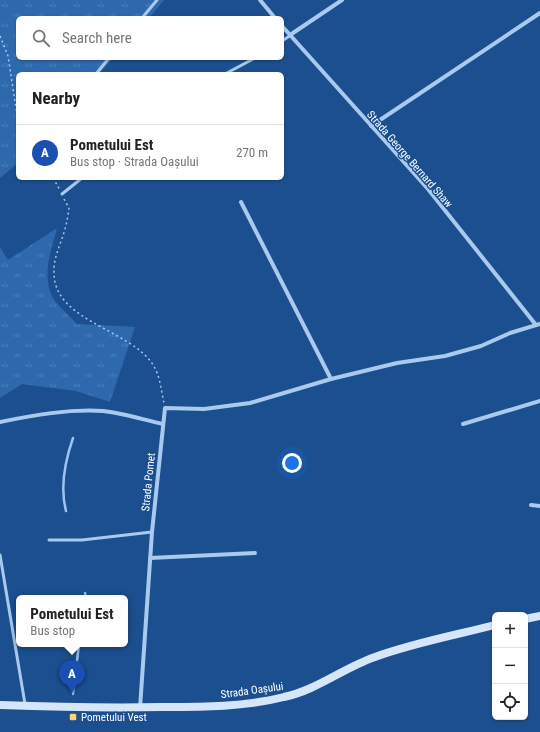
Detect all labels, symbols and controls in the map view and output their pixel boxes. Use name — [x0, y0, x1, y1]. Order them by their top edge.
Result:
search box — [16, 16, 284, 60]
icon: search — [30, 27, 52, 49]
text: Search here — [62, 29, 132, 47]
text: Nearby — [32, 88, 80, 108]
street label: Strada George Bernard Shaw — [364, 108, 455, 210]
text: Pometului Est — [70, 136, 153, 154]
text: A — [41, 145, 49, 160]
text: 270 m — [236, 145, 268, 160]
text: Bus stop · Strada Oașului — [70, 154, 199, 169]
street label: Strada Pomet — [139, 452, 158, 512]
your location — [282, 453, 302, 473]
popup — [16, 595, 128, 647]
text: Pometului Est — [30, 605, 114, 623]
map controls — [492, 612, 528, 720]
button: + — [492, 612, 528, 648]
text: Bus stop — [30, 623, 75, 638]
button: − — [492, 648, 528, 684]
pin: A — [59, 660, 85, 693]
street label: Strada Oașului — [220, 680, 284, 701]
button: locate — [492, 684, 528, 720]
place label: Pometului Vest — [81, 711, 147, 724]
marker: Pometului Vest — [68, 712, 78, 722]

